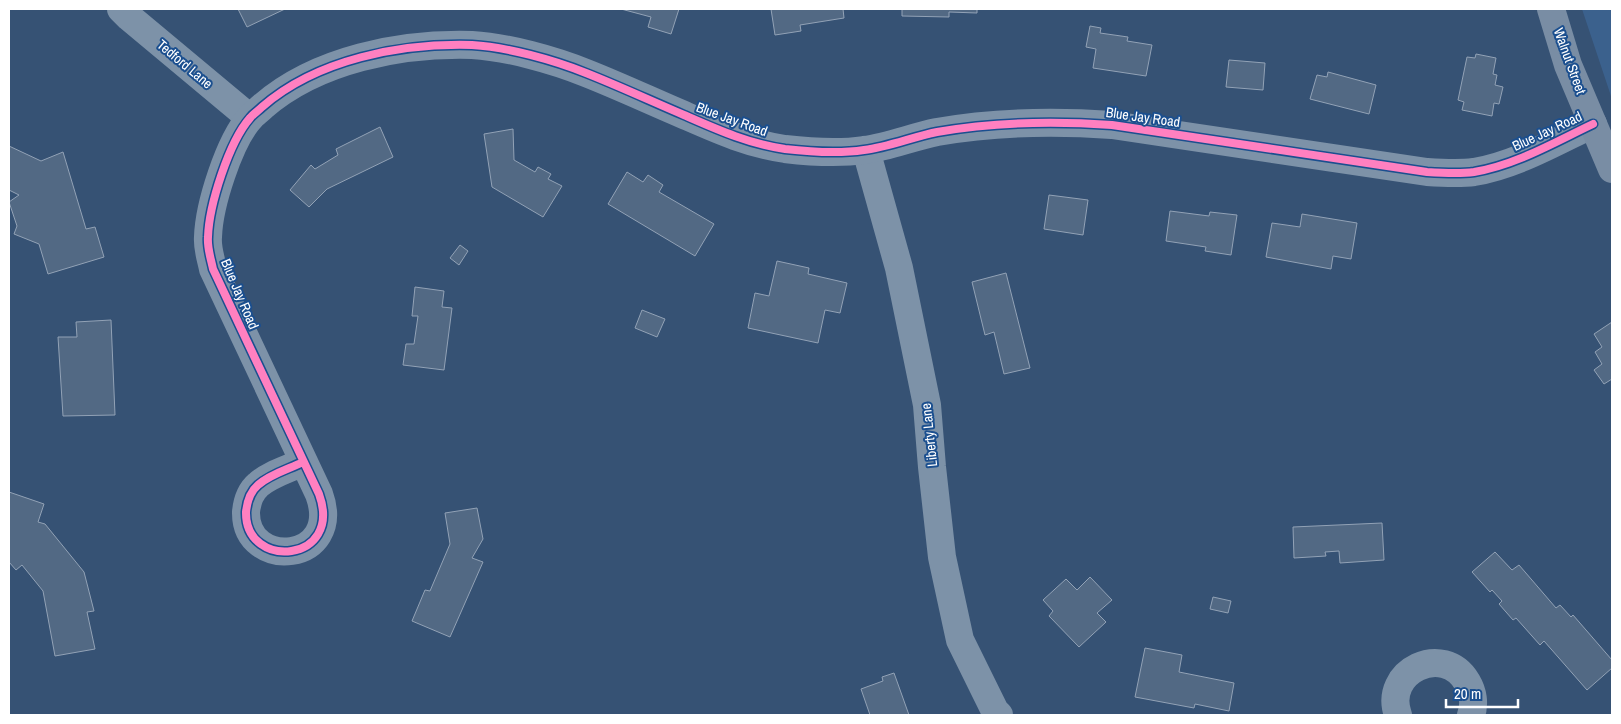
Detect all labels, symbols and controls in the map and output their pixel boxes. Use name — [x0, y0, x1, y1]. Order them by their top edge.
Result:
street label: Walnut Street — [1550, 25, 1590, 97]
street label: Tedford Lane — [154, 36, 216, 92]
street label: Blue Jay Road — [694, 98, 770, 140]
street label: Blue Jay Road — [1105, 103, 1181, 131]
street label: Blue Jay Road — [1509, 107, 1585, 155]
street label: Blue Jay Road — [217, 256, 263, 332]
street label: Liberty Lane — [917, 402, 941, 468]
scale bar — [1446, 676, 1518, 708]
text: 20 m — [1454, 683, 1481, 704]

